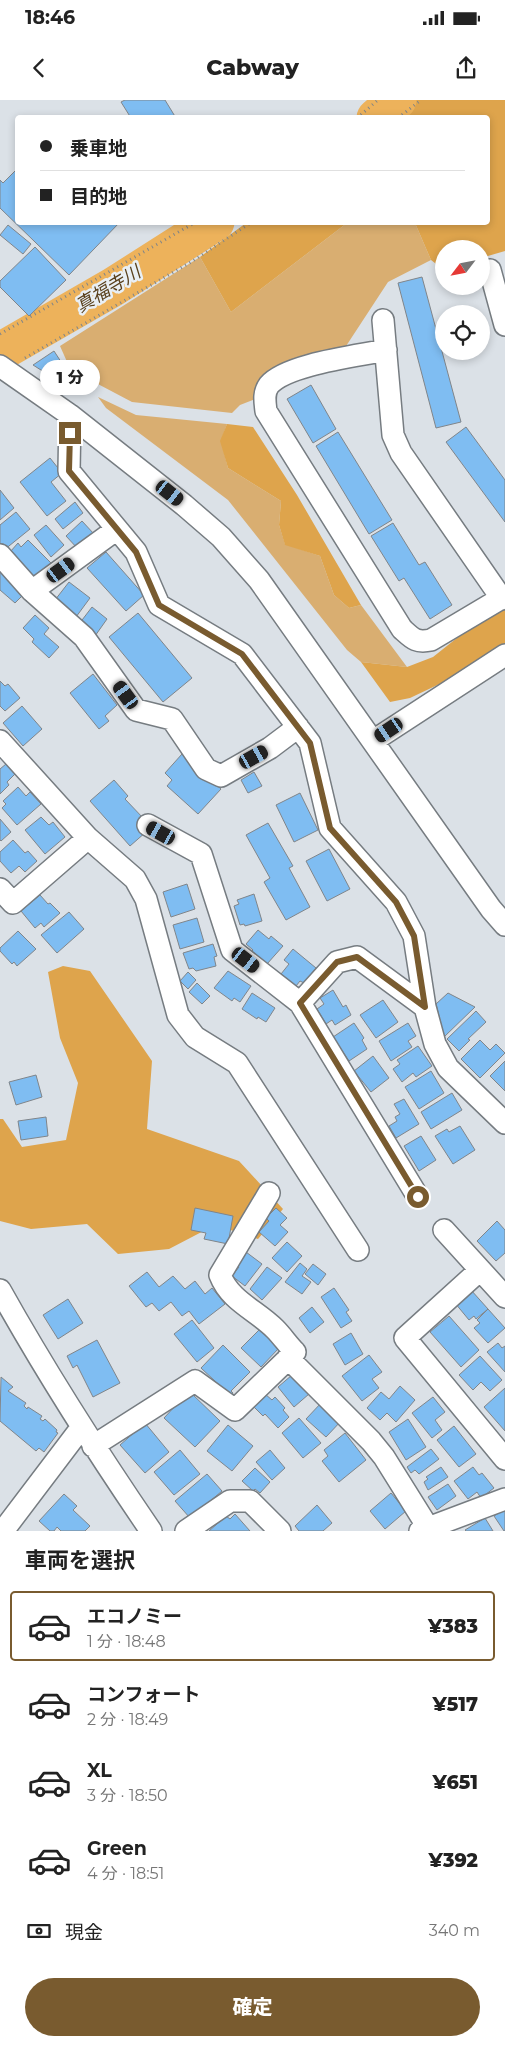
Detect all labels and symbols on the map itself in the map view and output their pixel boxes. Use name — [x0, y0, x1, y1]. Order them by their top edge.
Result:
north arrow — [435, 240, 490, 295]
water label: 真福寺川 — [71, 260, 146, 317]
callout: 1 分 — [40, 360, 100, 396]
route end — [59, 422, 81, 444]
car — [153, 478, 186, 508]
car — [44, 555, 77, 585]
car — [111, 678, 140, 712]
car — [372, 715, 405, 745]
car — [237, 743, 270, 771]
car — [144, 819, 177, 847]
car — [229, 945, 262, 975]
route start — [407, 1186, 429, 1208]

